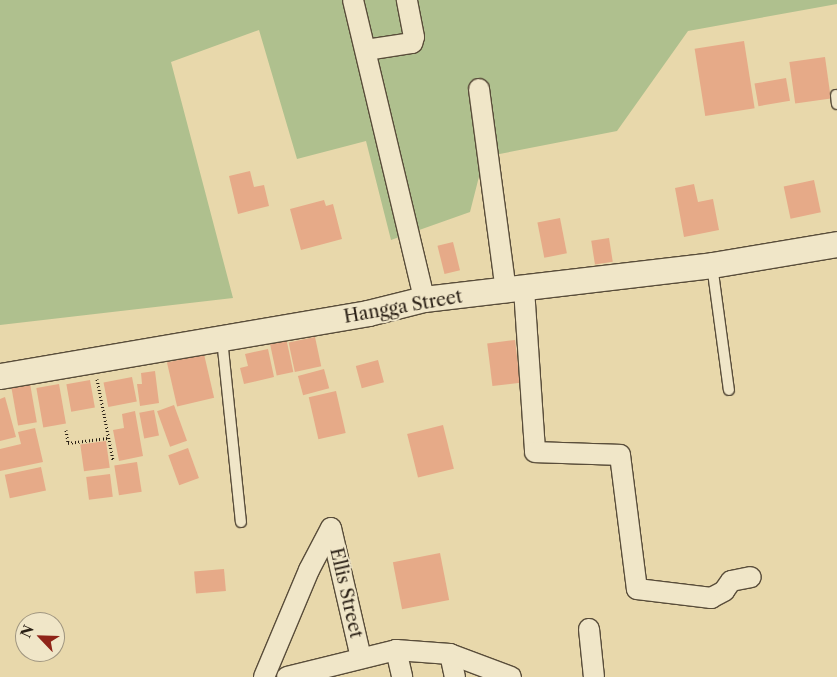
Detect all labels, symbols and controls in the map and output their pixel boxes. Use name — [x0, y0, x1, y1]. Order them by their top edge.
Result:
street label: Hangga Street — [342, 286, 464, 328]
street label: Ellis Street — [325, 546, 367, 640]
north arrow — [15, 612, 65, 662]
text: N — [17, 622, 38, 641]

